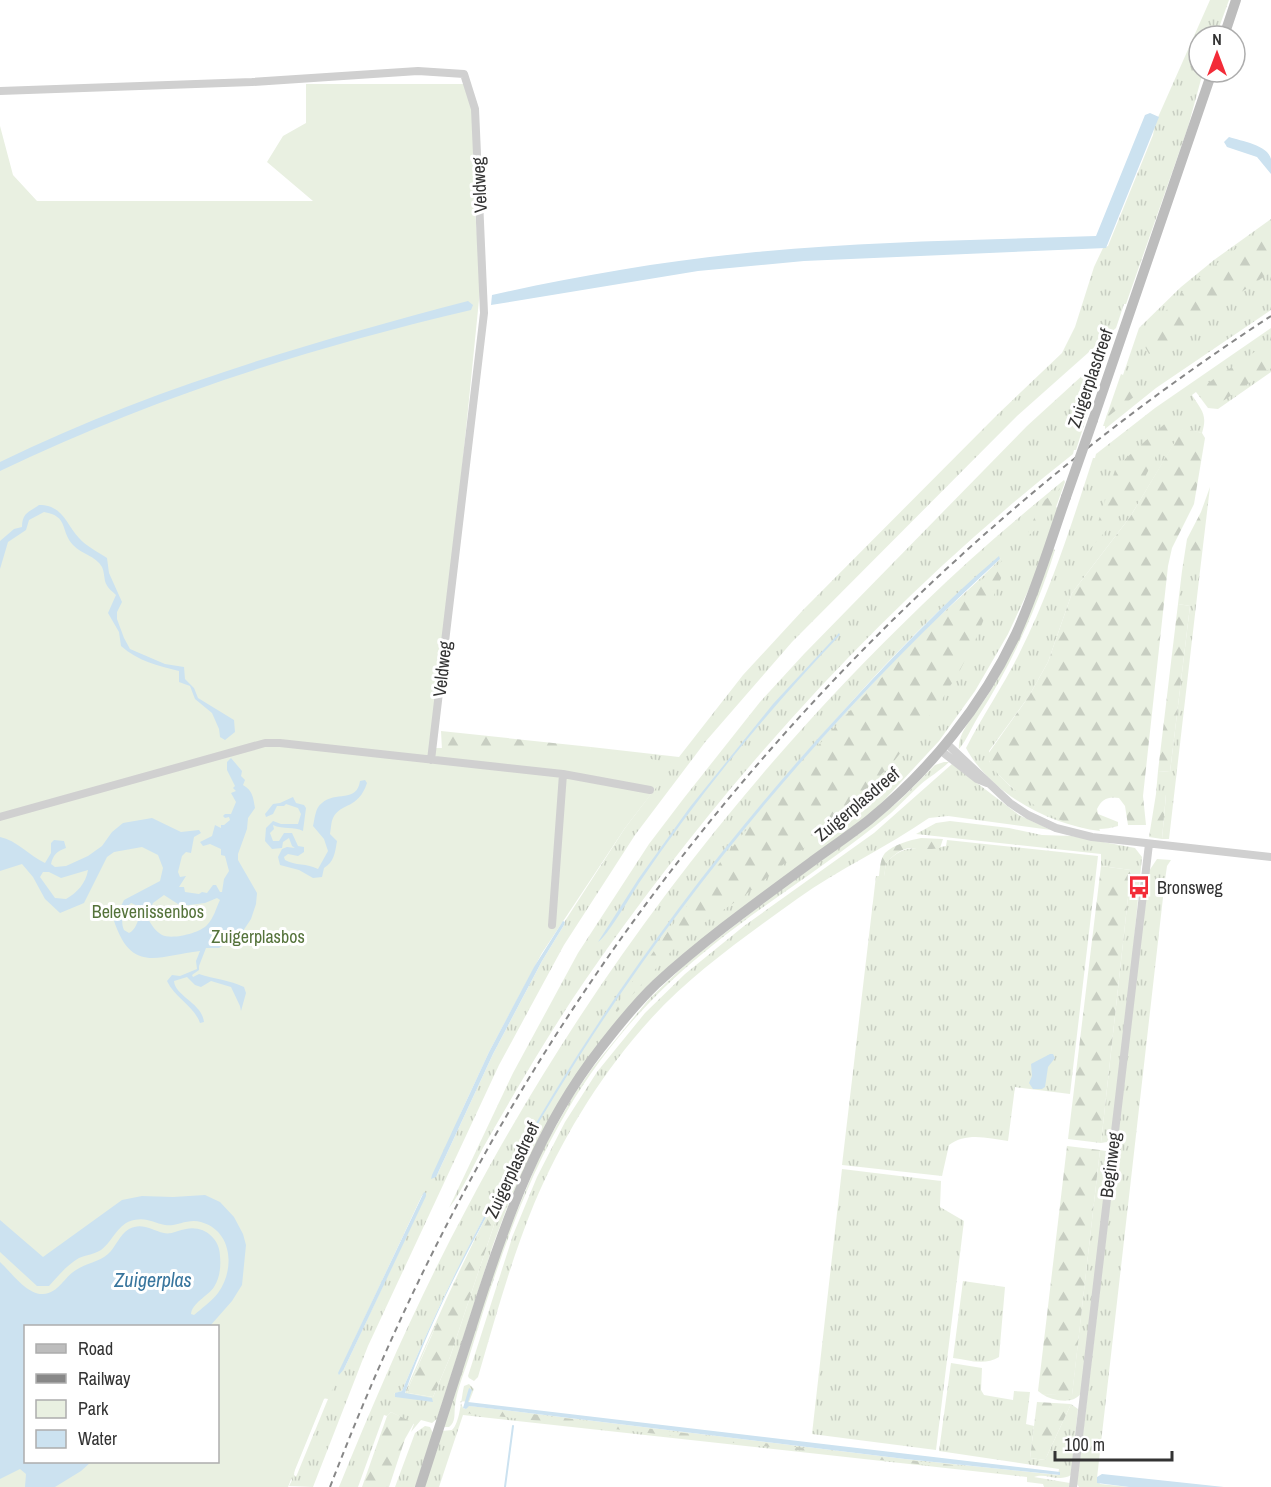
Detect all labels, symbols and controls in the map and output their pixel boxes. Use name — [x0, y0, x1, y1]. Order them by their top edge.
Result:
north arrow — [1187, 24, 1247, 84]
text: N — [1212, 28, 1222, 50]
street label: Veldweg — [465, 156, 493, 214]
street label: Zuigerplasdreef — [1061, 324, 1119, 431]
street label: Veldweg — [427, 639, 457, 698]
street label: Zuigerplasdreef — [809, 761, 905, 847]
bus stop icon: Bronsweg — [1126, 874, 1152, 900]
place label: Bronsweg — [1157, 875, 1223, 900]
park label: Belevenissenbos — [92, 899, 204, 924]
park label: Zuigerplasbos — [211, 924, 305, 949]
street label: Zuigerplasdreef — [479, 1117, 546, 1222]
street label: Beginweg — [1094, 1130, 1127, 1199]
water label: Zuigerplas — [113, 1266, 192, 1293]
legend — [24, 1325, 219, 1463]
text: Road — [78, 1336, 113, 1361]
text: Railway — [78, 1366, 131, 1391]
text: Park — [78, 1396, 109, 1421]
scale bar — [1055, 1424, 1172, 1462]
text: Water — [78, 1426, 117, 1451]
text: 100 m — [1064, 1432, 1105, 1457]

